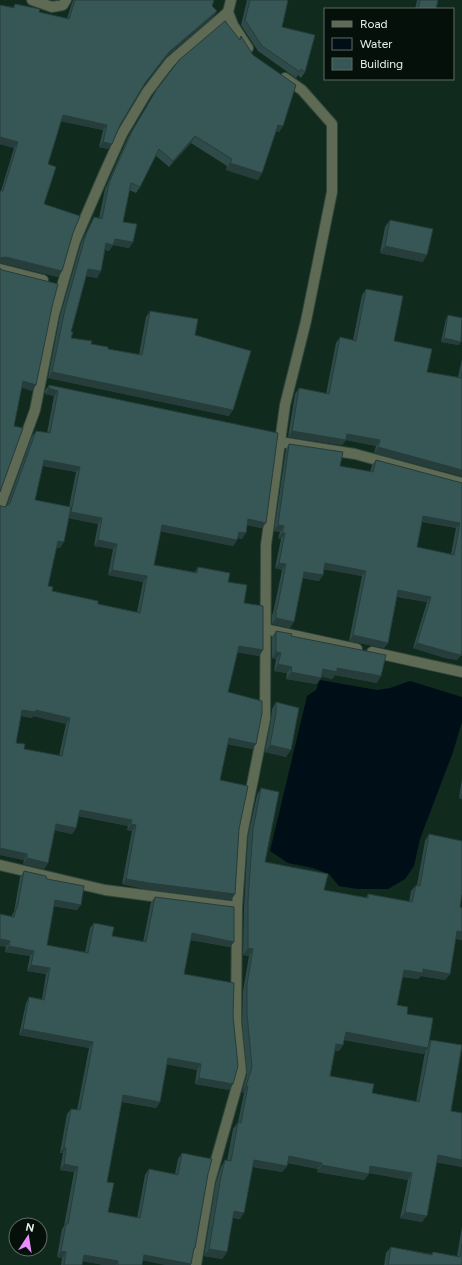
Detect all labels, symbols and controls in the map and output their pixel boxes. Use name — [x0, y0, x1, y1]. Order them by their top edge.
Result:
legend — [324, 8, 454, 80]
text: Road — [360, 17, 388, 31]
text: Water — [360, 37, 392, 51]
text: Building — [360, 57, 403, 71]
north arrow — [8, 1217, 48, 1257]
text: N — [24, 1220, 35, 1235]

